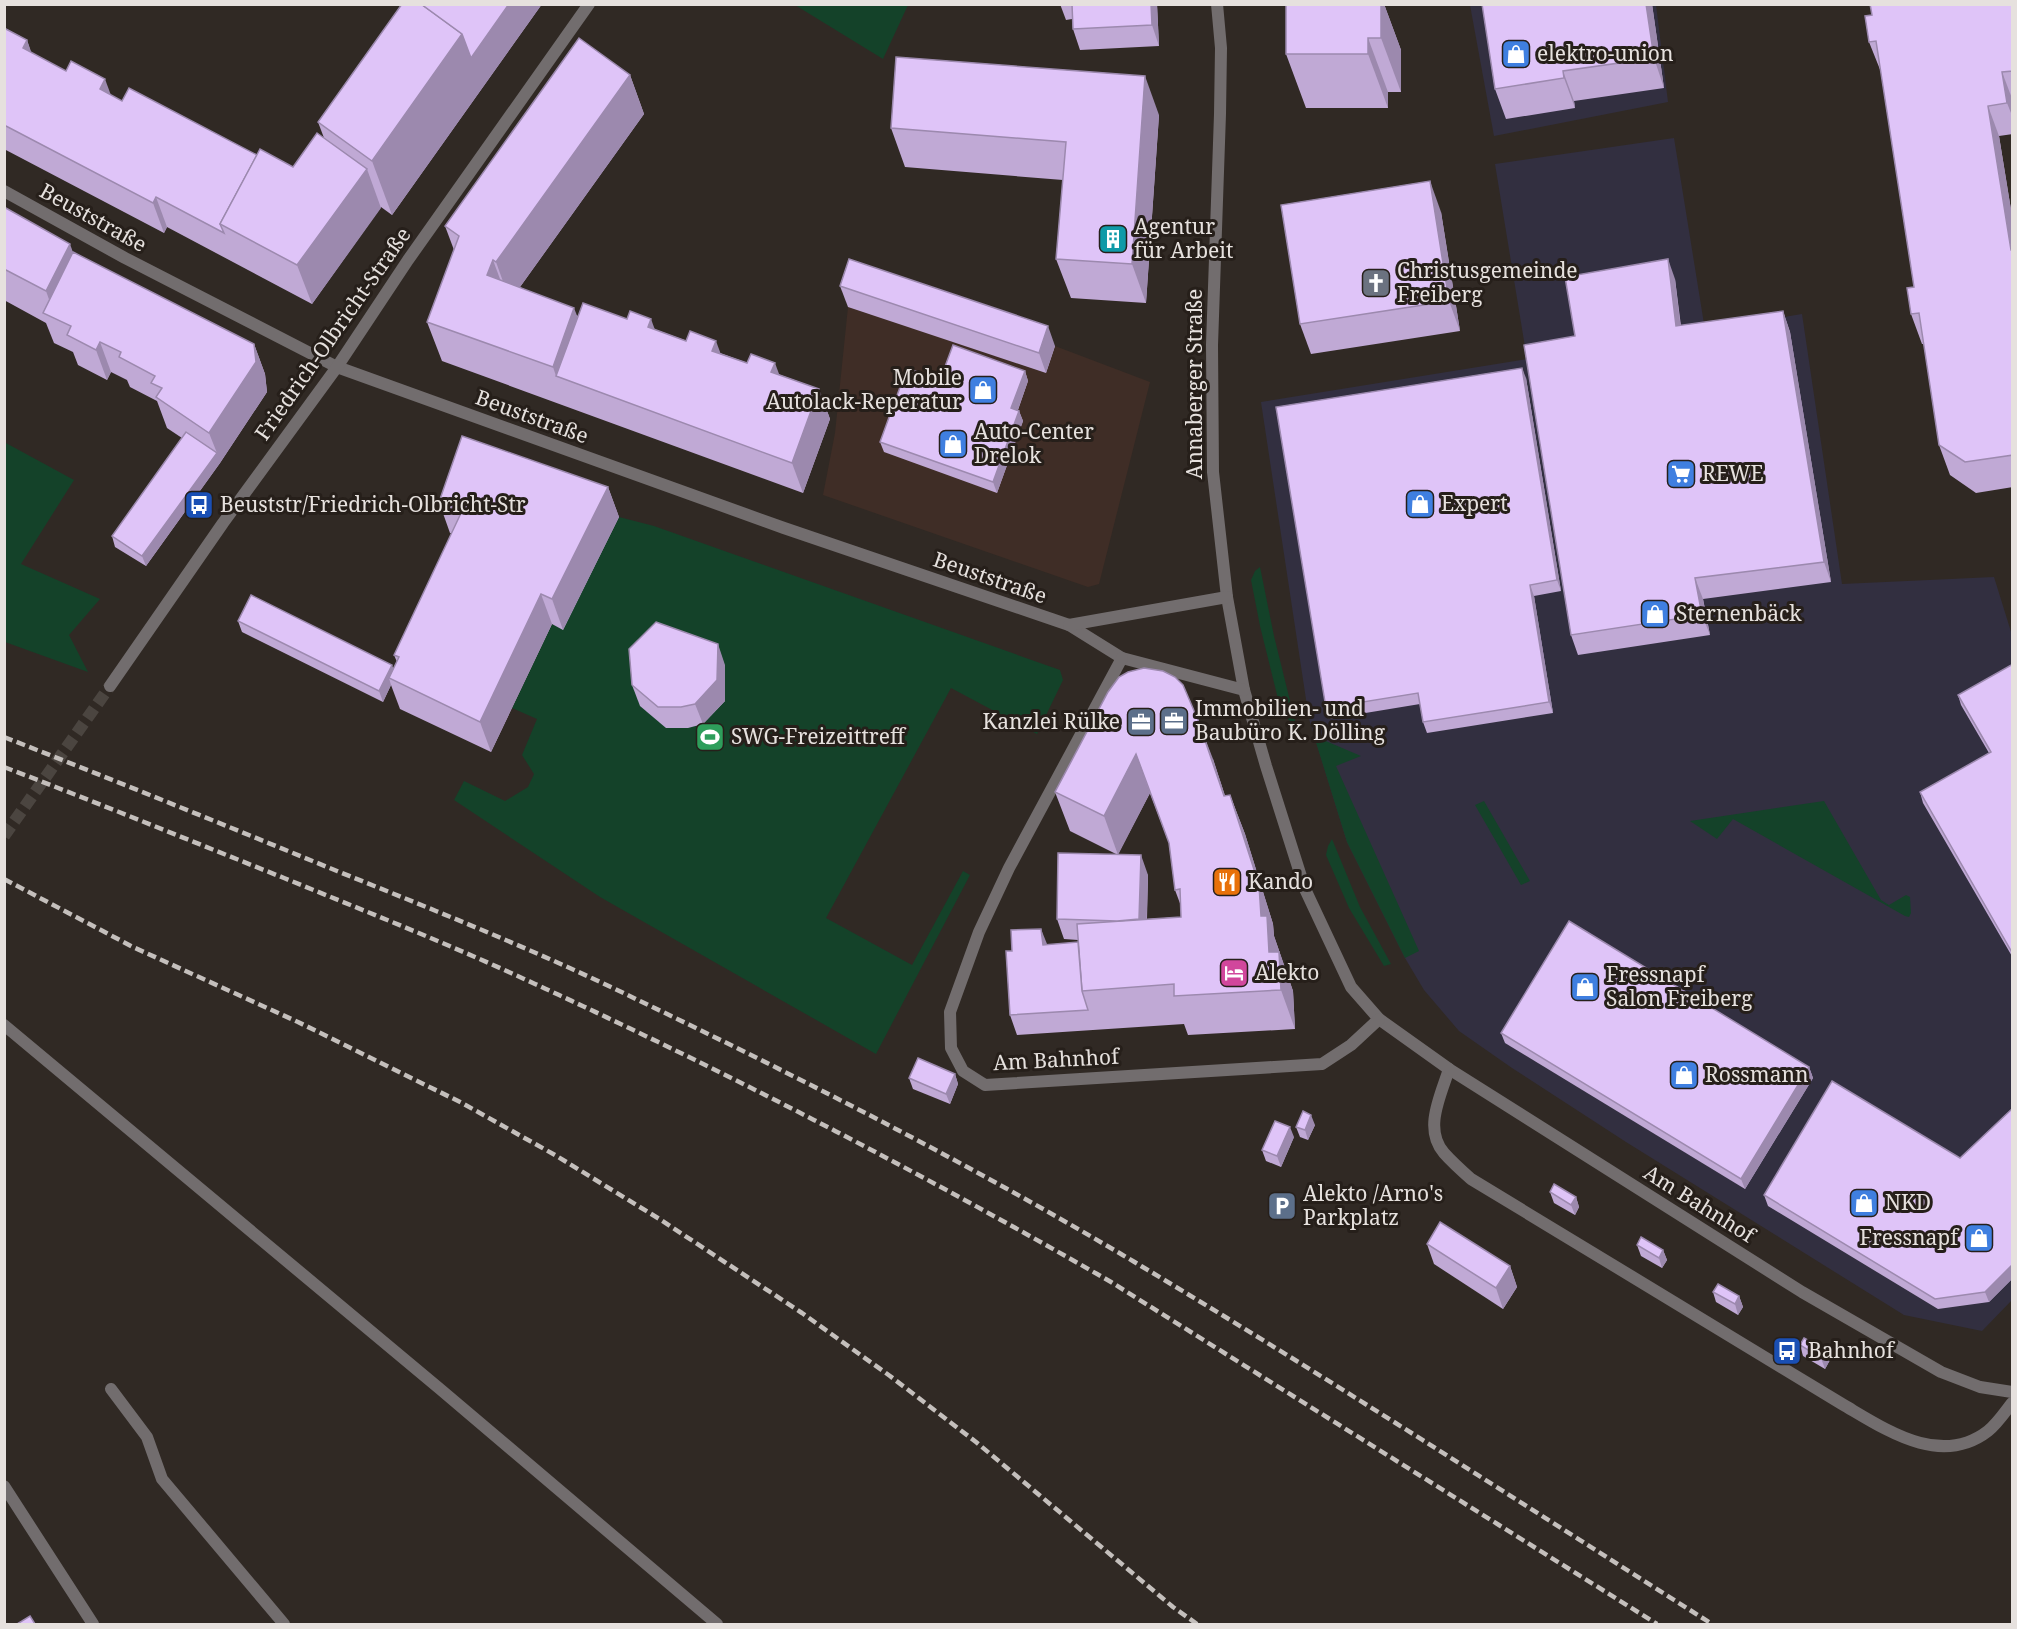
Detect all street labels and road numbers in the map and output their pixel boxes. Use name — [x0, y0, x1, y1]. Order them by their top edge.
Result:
street label: Beuststraße — [35, 176, 152, 258]
street label: Friedrich-Olbricht-Straße — [248, 221, 416, 445]
street label: Annaberger Straße — [1180, 289, 1208, 479]
street label: Beuststraße — [472, 383, 593, 449]
street label: Beuststraße — [930, 545, 1051, 610]
street label: Am Bahnhof — [992, 1042, 1122, 1076]
street label: Am Bahnhof — [1639, 1158, 1762, 1250]

